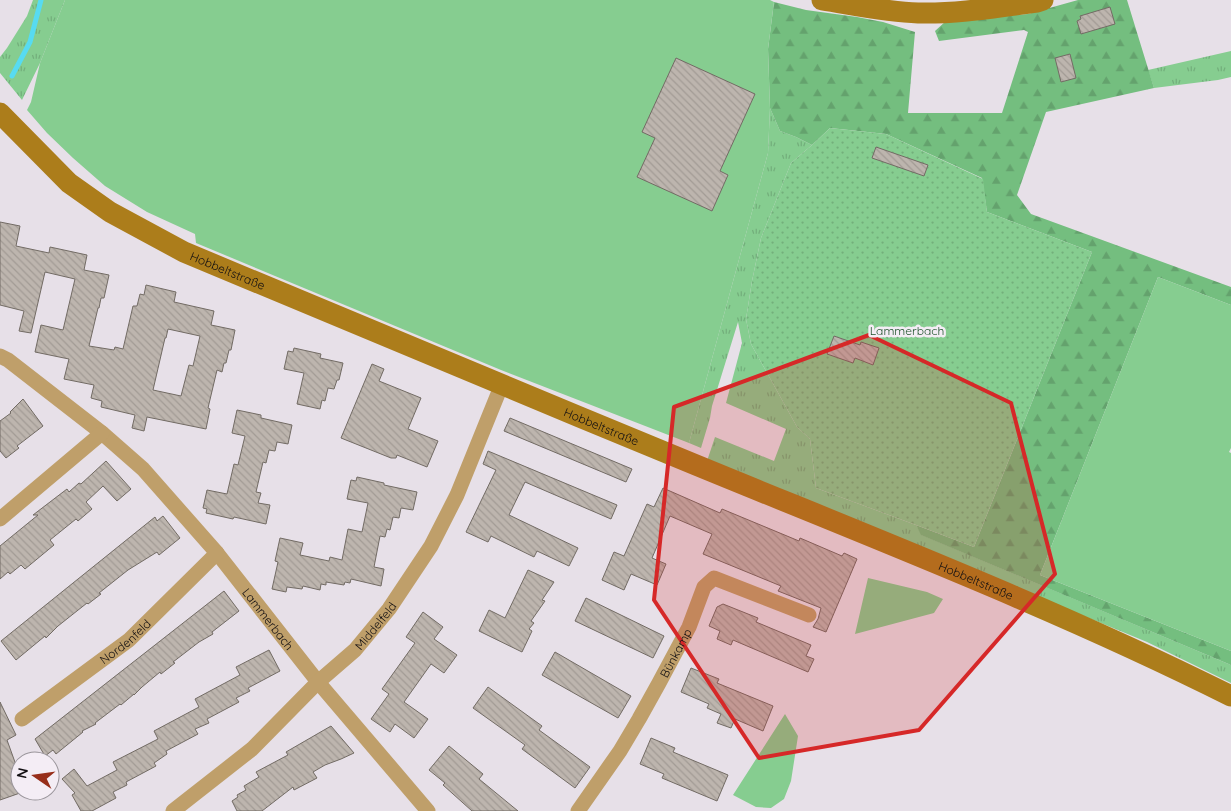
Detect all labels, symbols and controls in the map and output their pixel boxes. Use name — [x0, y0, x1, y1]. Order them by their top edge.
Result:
street label: Hobbeltstraße — [188, 248, 268, 293]
park label: Lammerbach — [870, 323, 944, 338]
street label: Hobbeltstraße — [562, 404, 641, 448]
street label: Hobbeltstraße — [936, 558, 1016, 603]
street label: Lammerbach — [240, 585, 297, 653]
street label: Middelfeld — [351, 599, 399, 652]
street label: Nordenfeld — [96, 616, 153, 667]
street label: Bünkamp — [656, 626, 694, 680]
north arrow — [10, 751, 60, 801]
text: N — [12, 766, 32, 780]

